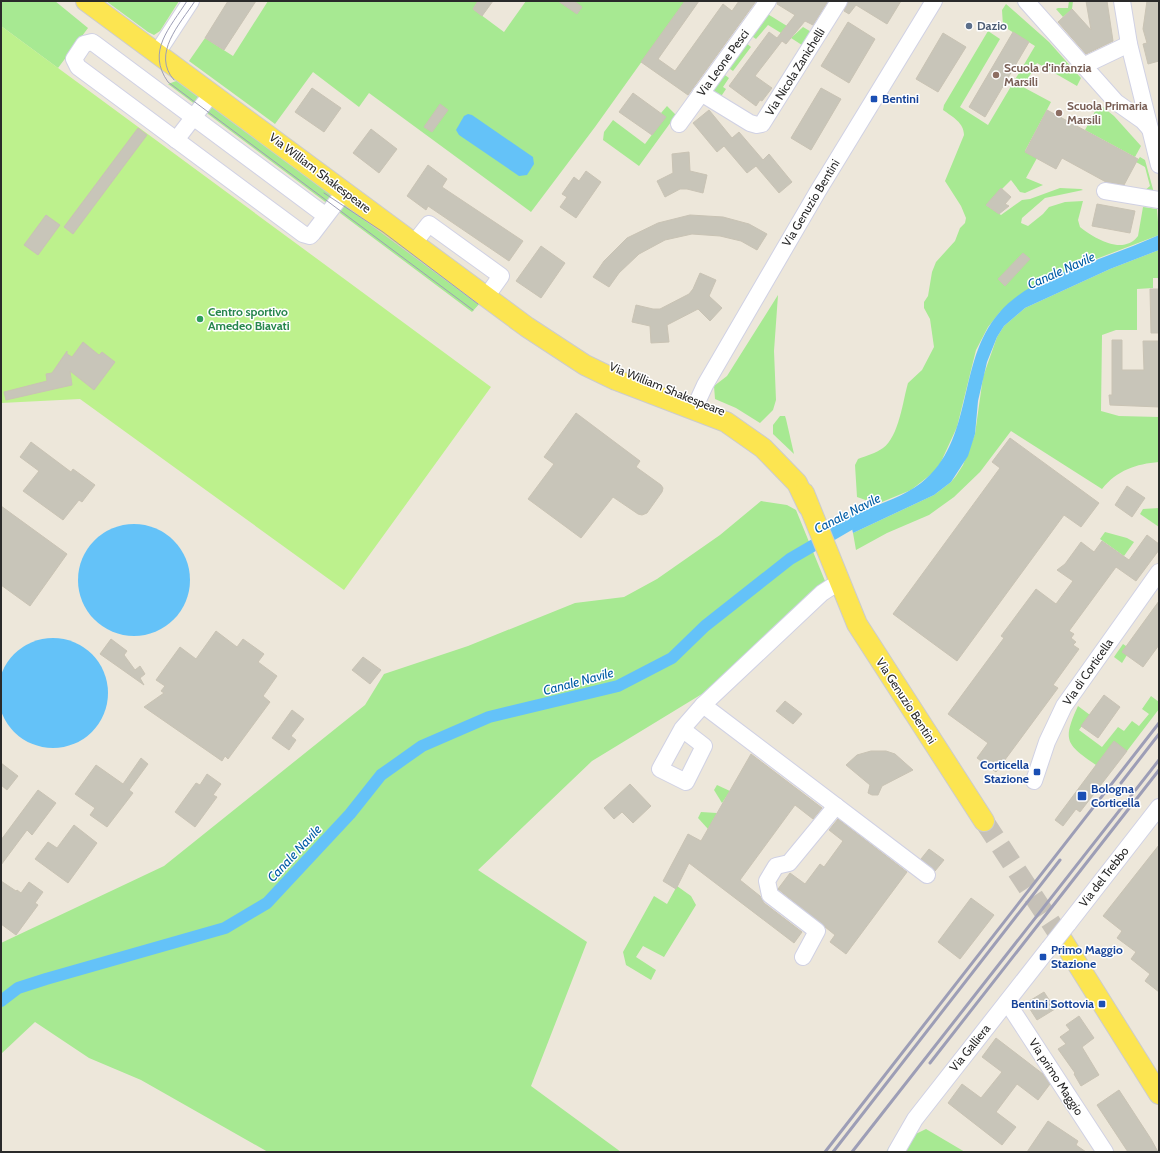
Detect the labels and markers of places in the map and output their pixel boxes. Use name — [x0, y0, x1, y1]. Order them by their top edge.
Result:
place label: Dazio — [977, 18, 1007, 33]
marker: Dazio — [964, 21, 974, 31]
place label: Scuola d'infanzia Marsili — [1004, 60, 1092, 89]
marker: Scuola d'infanzia Marsili — [991, 70, 1001, 80]
place label: Bentini — [882, 91, 919, 106]
marker: Bentini — [869, 94, 879, 104]
place label: Scuola Primaria Marsili — [1067, 98, 1148, 127]
marker: Scuola Primaria Marsili — [1054, 108, 1064, 118]
place label: Centro sportivo Amedeo Biavati — [208, 304, 290, 333]
marker: Centro sportivo Amedeo Biavati — [195, 314, 205, 324]
place label: Corticella Stazione — [980, 757, 1029, 786]
marker: Corticella Stazione — [1032, 767, 1042, 777]
place label: Bologna Corticella — [1091, 781, 1140, 810]
marker: Bologna Corticella — [1076, 790, 1088, 802]
place label: Primo Maggio Stazione — [1051, 942, 1123, 971]
marker: Primo Maggio Stazione — [1038, 952, 1048, 962]
place label: Bentini Sottovia — [1011, 996, 1094, 1011]
marker: Bentini Sottovia — [1097, 999, 1107, 1009]

